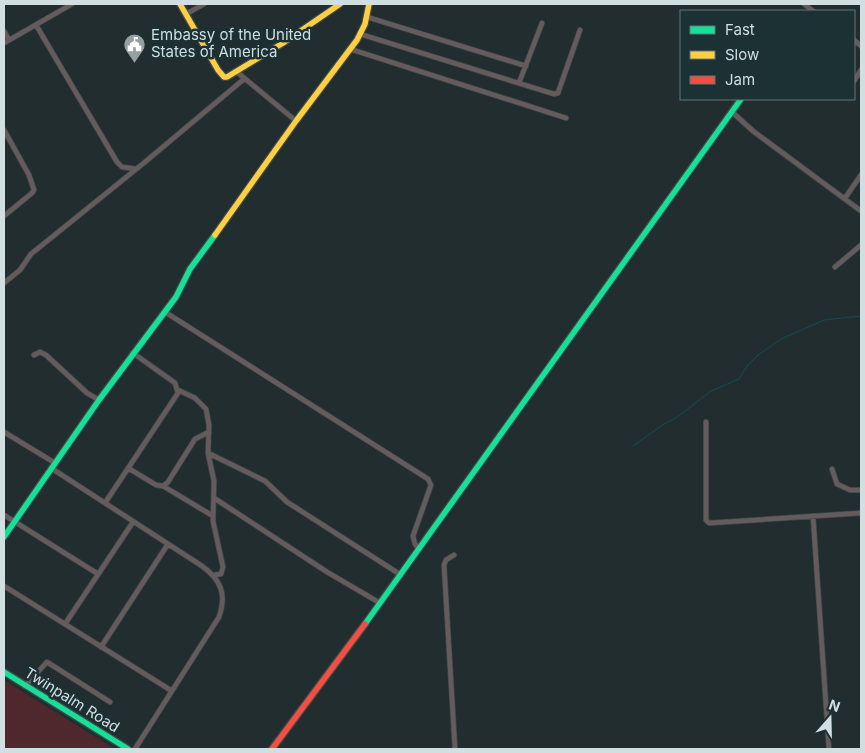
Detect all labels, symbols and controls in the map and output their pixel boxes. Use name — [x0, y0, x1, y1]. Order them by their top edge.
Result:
legend — [680, 10, 855, 100]
text: Fast — [725, 20, 755, 39]
place label: Embassy of the United States of America — [151, 25, 311, 61]
public building icon: Embassy of the United States of America — [123, 32, 147, 63]
text: Slow — [725, 45, 759, 64]
text: Jam — [725, 70, 755, 89]
street label: Twinpalm Road — [21, 663, 123, 736]
north arrow — [805, 693, 855, 743]
text: N — [827, 696, 843, 715]

